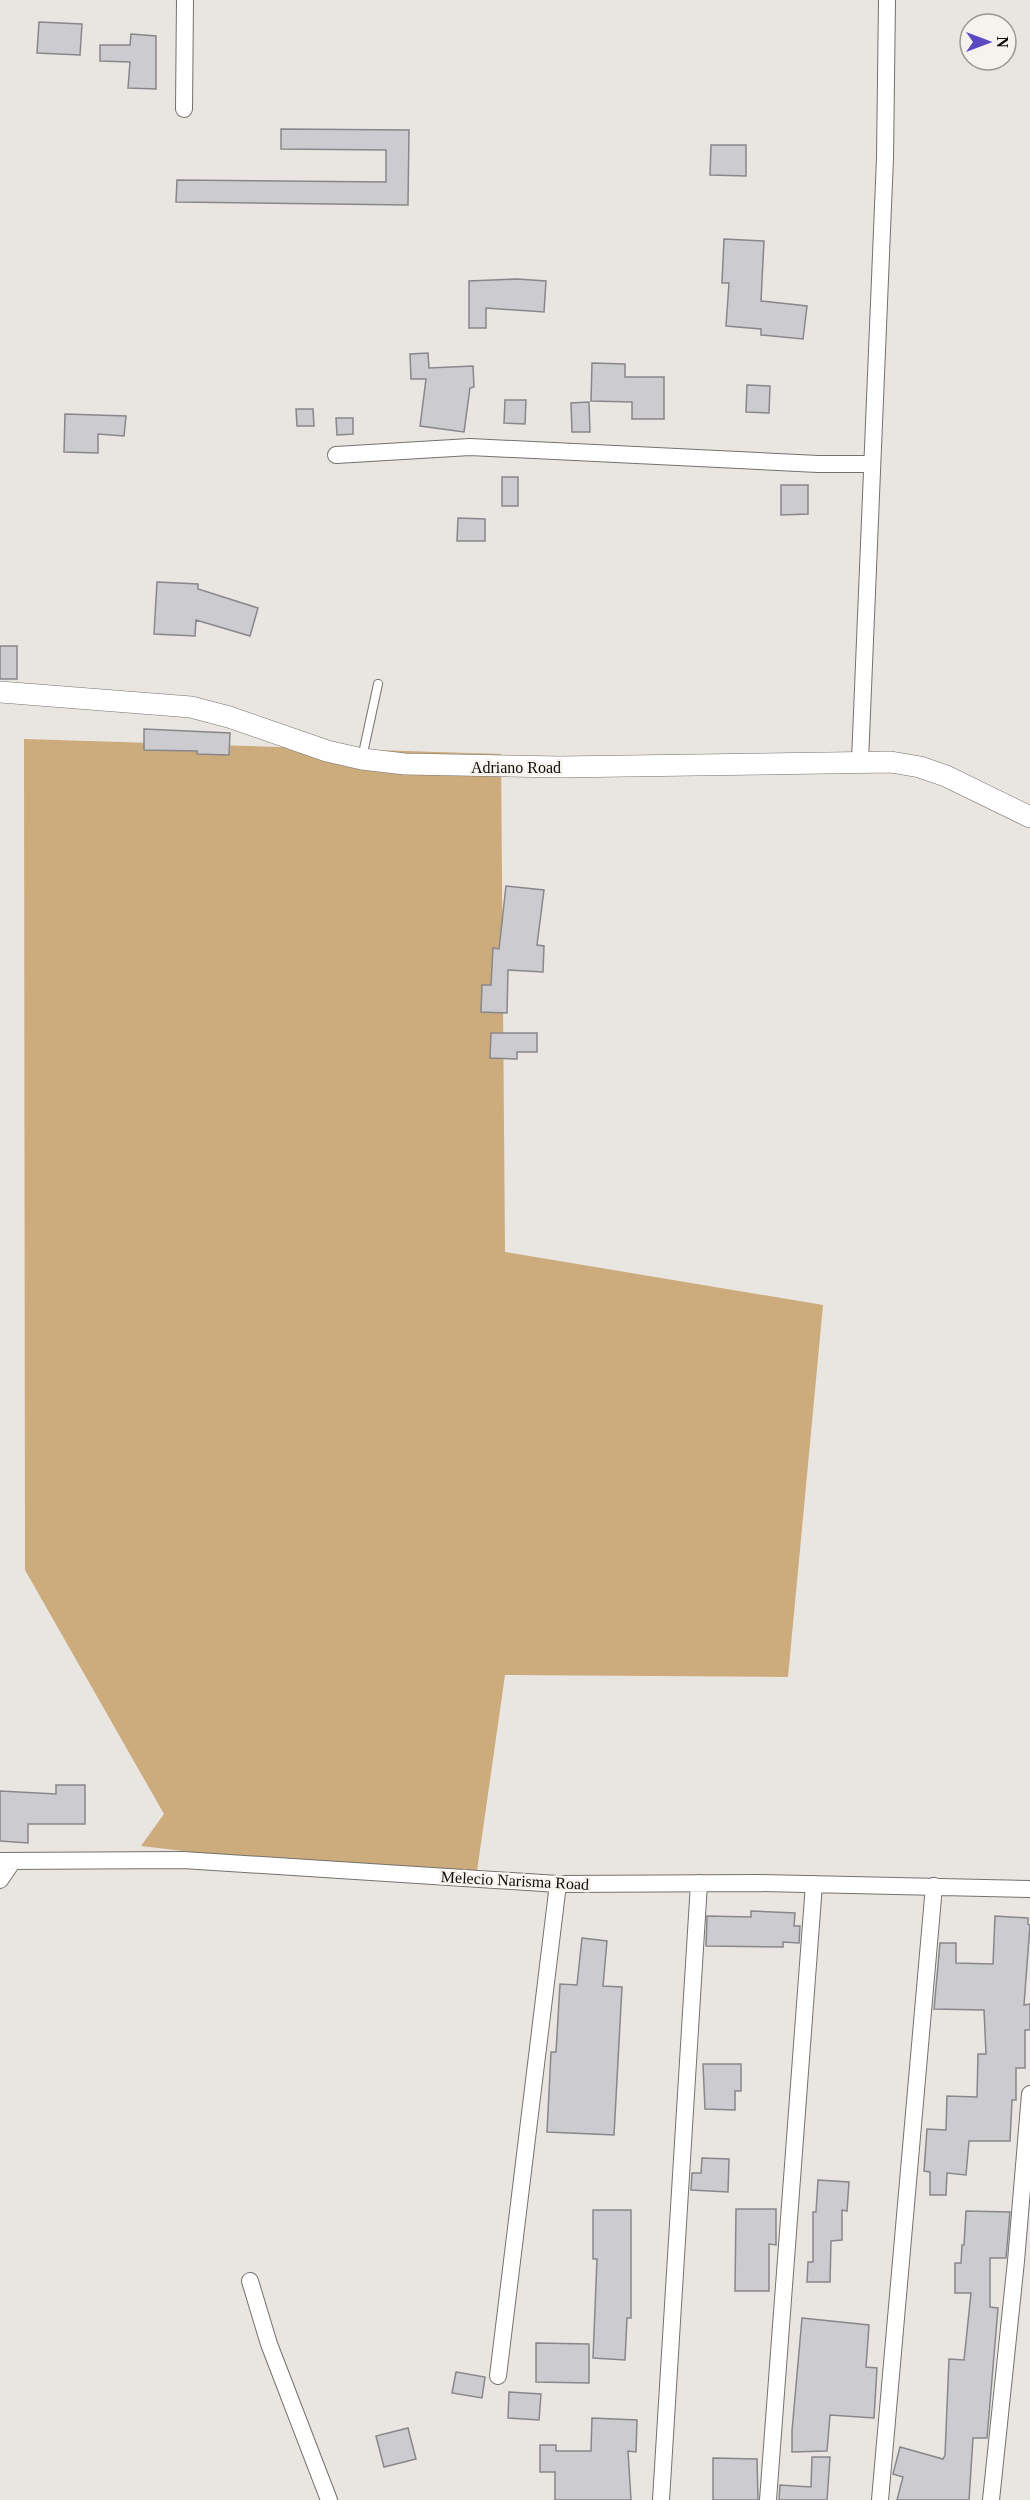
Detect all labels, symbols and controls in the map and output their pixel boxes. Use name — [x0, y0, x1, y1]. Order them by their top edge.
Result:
north arrow — [958, 12, 1018, 72]
text: N — [994, 36, 1011, 48]
street label: Adriano Road — [471, 759, 561, 776]
street label: Melecio Narisma Road — [440, 1868, 590, 1893]

